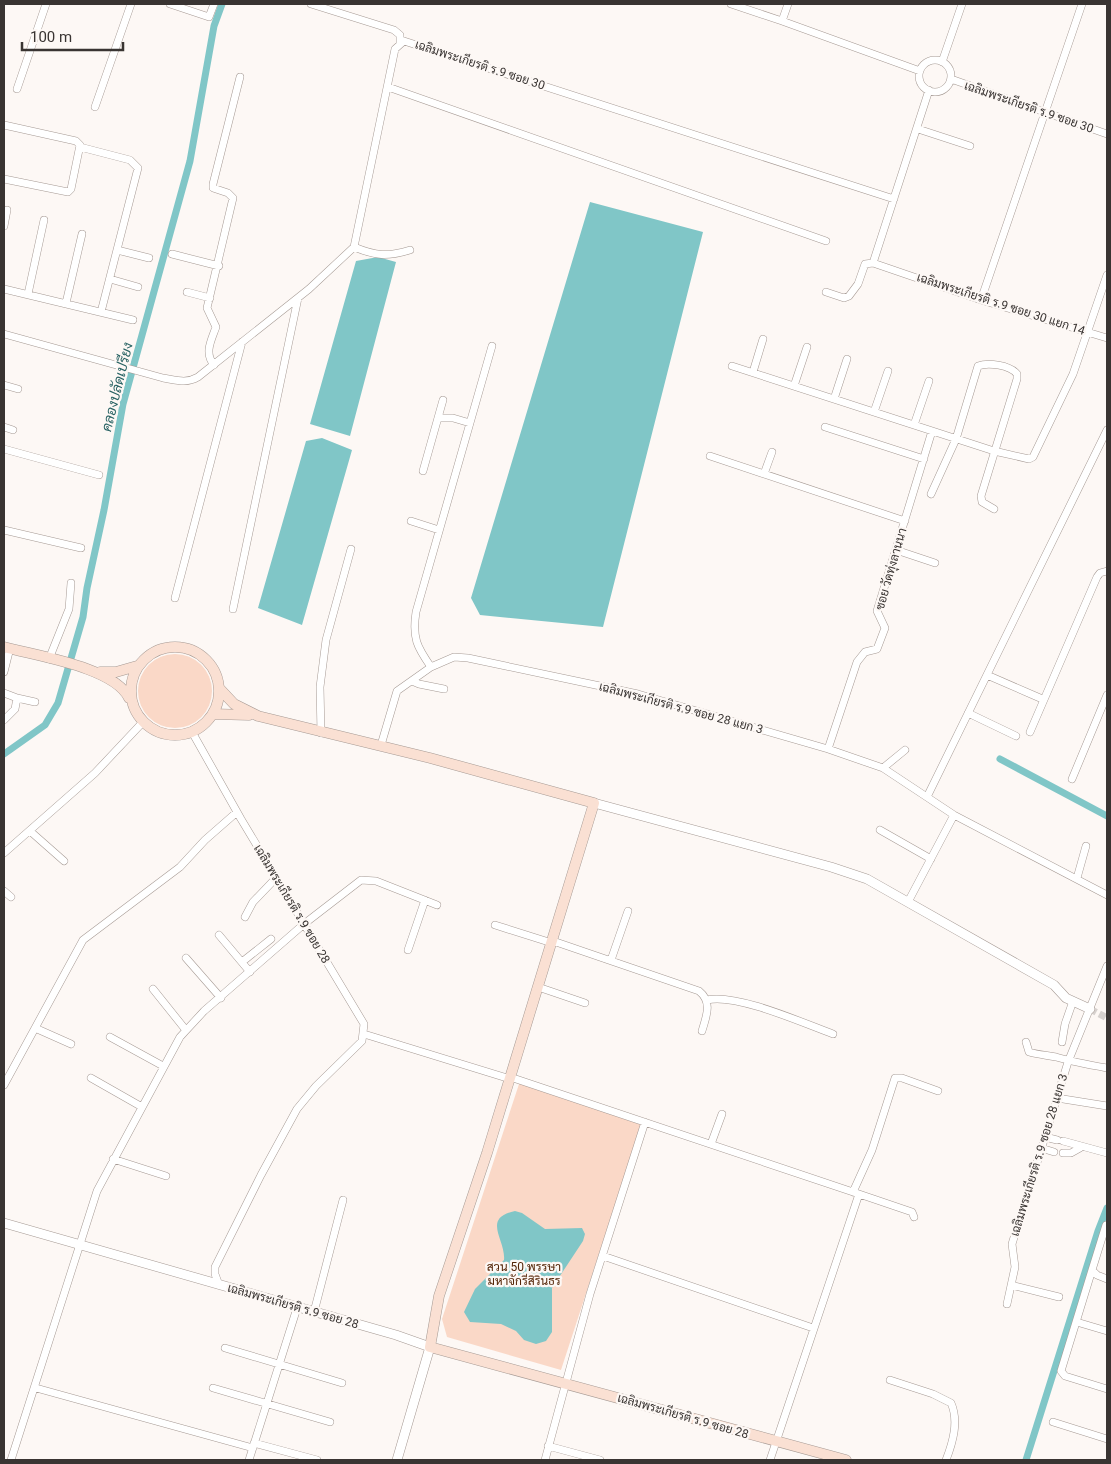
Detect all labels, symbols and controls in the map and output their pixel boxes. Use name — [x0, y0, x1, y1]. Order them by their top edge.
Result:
scale bar — [22, 20, 124, 52]
text: 100 m — [30, 28, 72, 46]
street label: เฉลิมพระเกียรติ ร.9 ซอย 30 — [413, 36, 547, 93]
street label: เฉลิมพระเกียรติ ร.9 ซอย 30 — [963, 77, 1096, 136]
street label: เฉลิมพระเกียรติ ร.9 ซอย 30 แยก 14 — [915, 269, 1087, 338]
water label: คลองปลัดเปรียง — [97, 340, 136, 433]
street label: ซอย วัดทุ่งลานนา — [873, 526, 911, 612]
street label: เฉลิมพระเกียรติ ร.9 ซอย 28 แยก 3 — [597, 678, 765, 737]
street label: เฉลิมพระเกียรติ ร.9 ซอย 28 — [251, 842, 334, 966]
street label: เฉลิมพระเกียรติ ร.9 ซอย 28 แยก 3 — [1007, 1072, 1070, 1238]
park label: สวน 50 พรรษา มหาจักรีสิรินธร — [487, 1260, 561, 1288]
street label: เฉลิมพระเกียรติ ร.9 ซอย 28 — [226, 1280, 361, 1332]
street label: เฉลิมพระเกียรติ ร.9 ซอย 28 — [616, 1390, 751, 1442]

